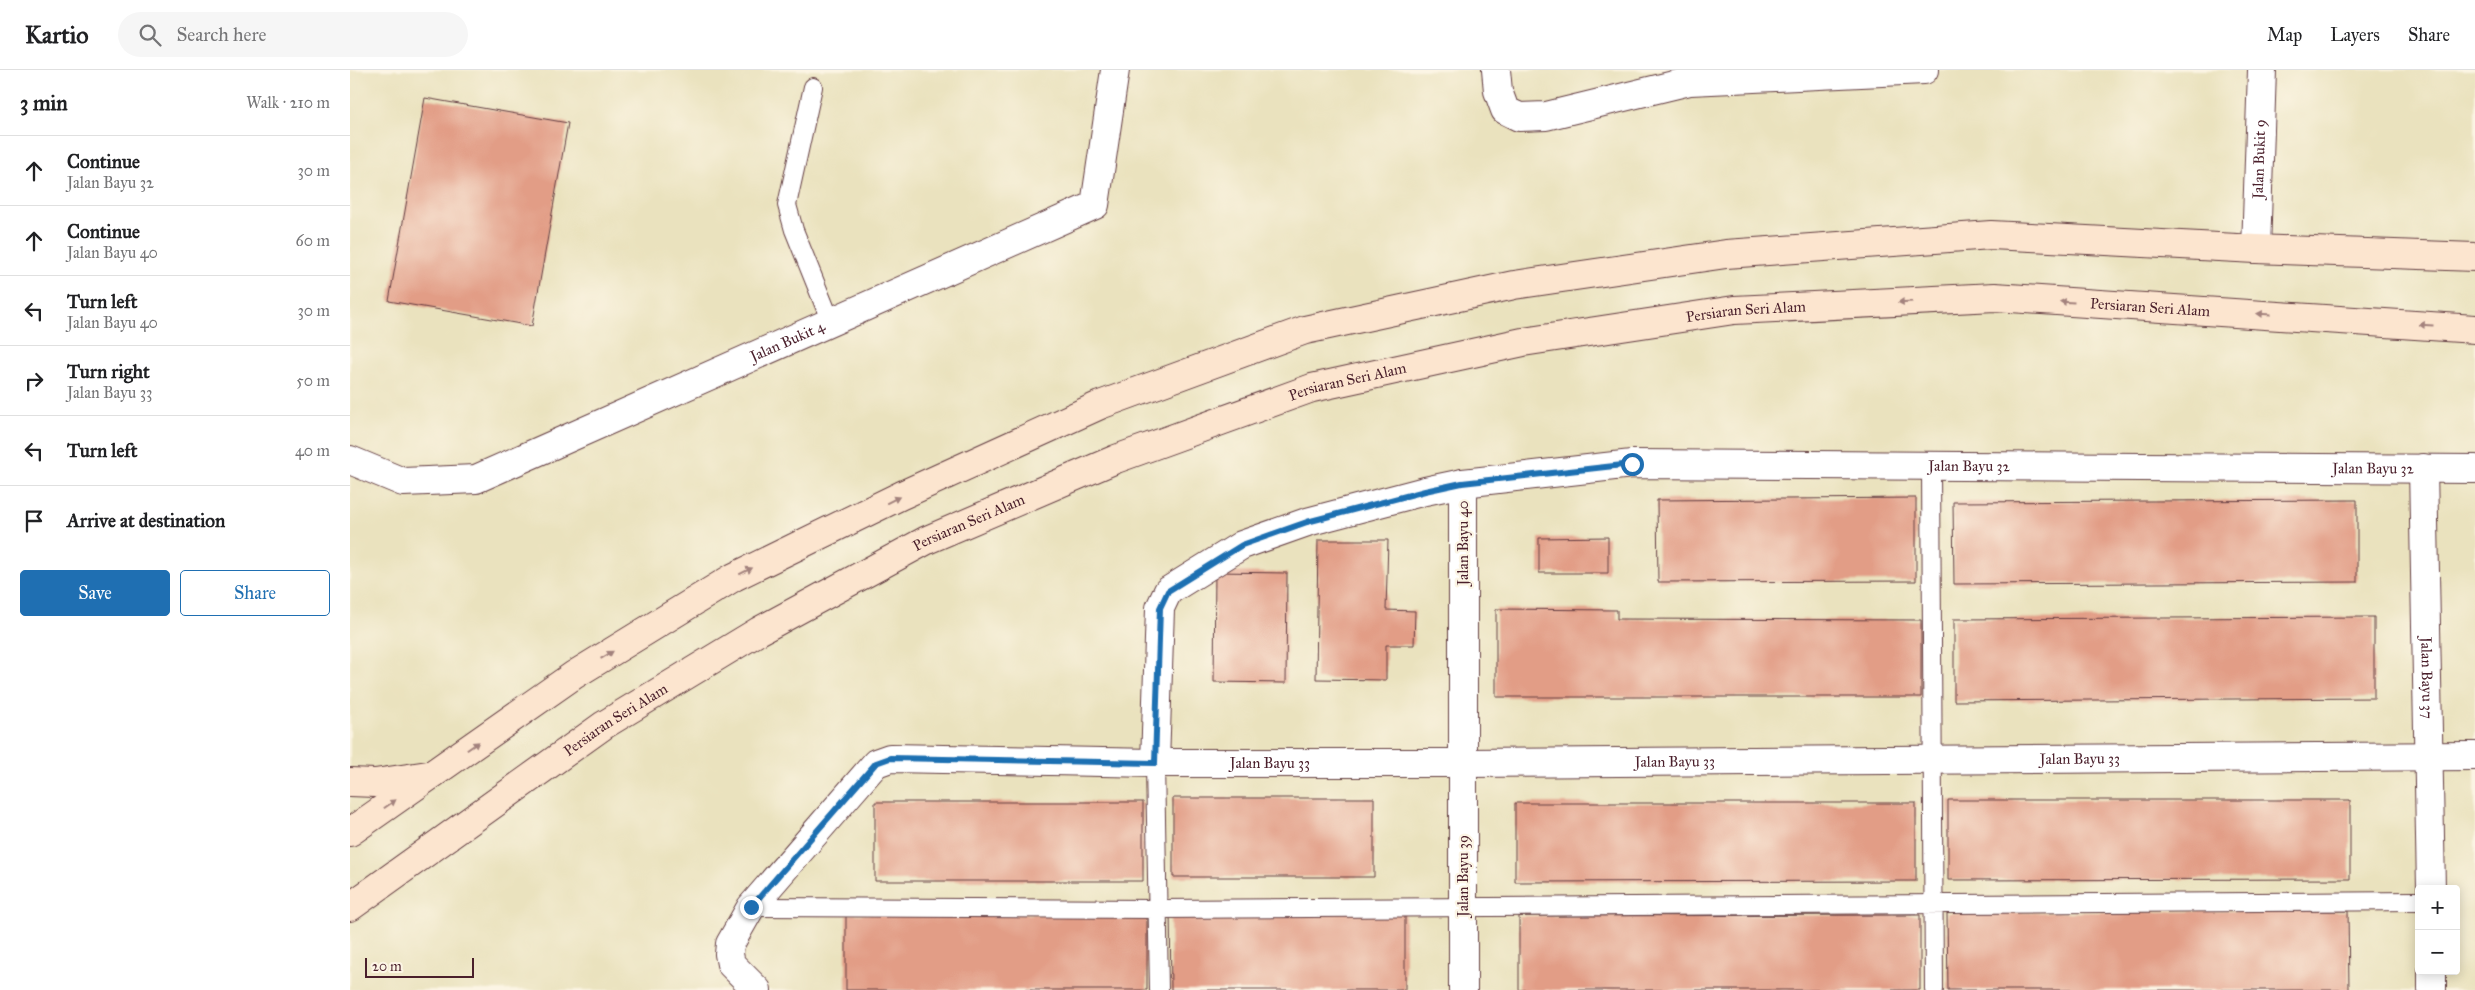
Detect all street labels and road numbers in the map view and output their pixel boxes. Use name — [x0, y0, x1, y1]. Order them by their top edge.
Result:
street label: Jalan Bukit 9 — [2249, 119, 2269, 201]
street label: Persiaran Seri Alam — [2089, 294, 2211, 320]
street label: Persiaran Seri Alam — [1685, 297, 1807, 326]
street label: Jalan Bukit 4 — [746, 317, 828, 367]
street label: Persiaran Seri Alam — [1286, 359, 1408, 405]
street label: Jalan Bayu 32 — [1926, 457, 2011, 476]
street label: Jalan Bayu 32 — [2330, 459, 2415, 478]
street label: Persiaran Seri Alam — [910, 490, 1028, 555]
street label: Jalan Bayu 40 — [1454, 500, 1473, 588]
street label: Jalan Bayu 37 — [2416, 635, 2437, 719]
street label: Persiaran Seri Alam — [560, 679, 671, 760]
street label: Jalan Bayu 33 — [2038, 749, 2120, 769]
street label: Jalan Bayu 33 — [1633, 752, 1715, 772]
street label: Jalan Bayu 33 — [1228, 754, 1310, 773]
street label: Jalan Bayu 39 — [1454, 835, 1473, 919]

